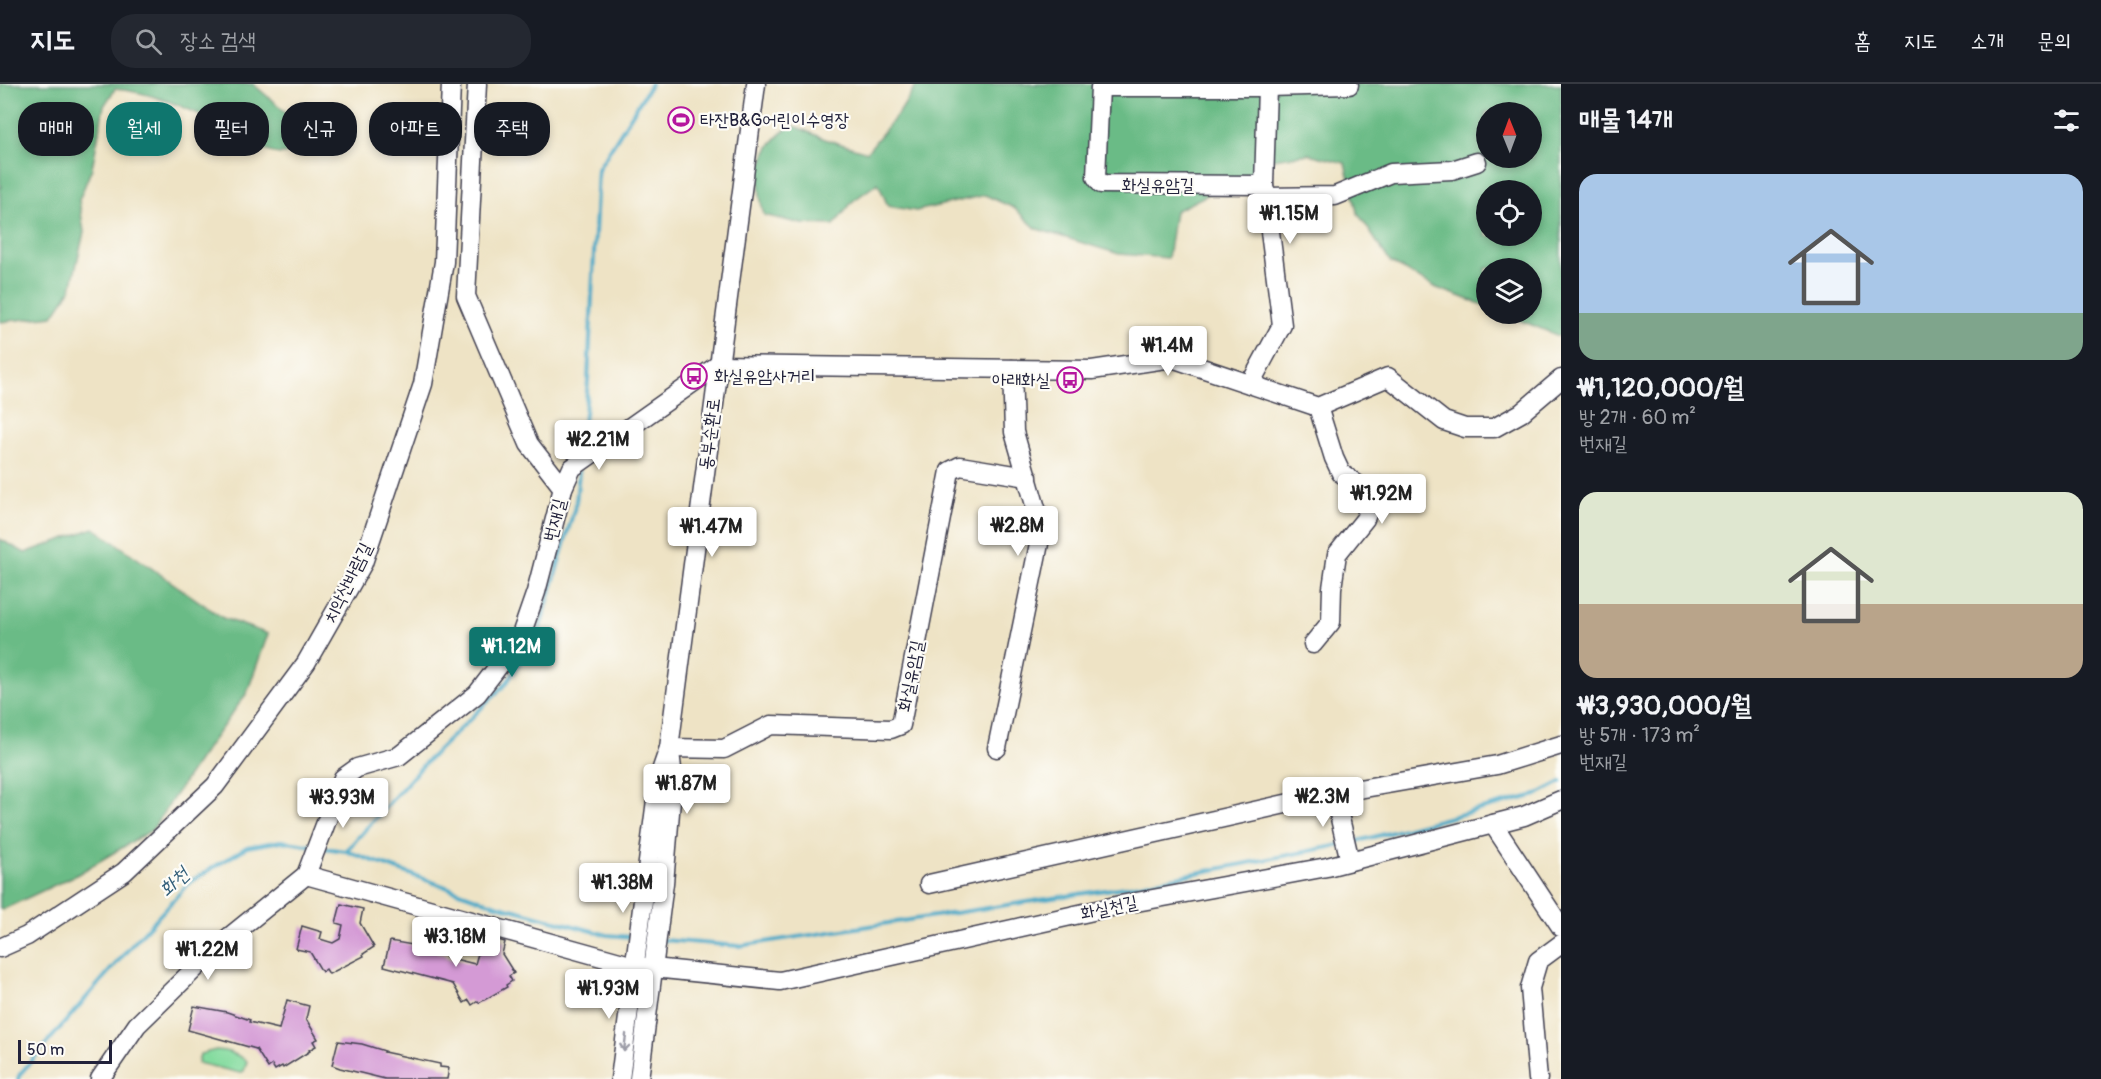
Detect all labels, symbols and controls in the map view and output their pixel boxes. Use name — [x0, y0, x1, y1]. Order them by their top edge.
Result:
search box — [111, 14, 531, 68]
text: 지도 — [30, 23, 75, 58]
icon: search — [132, 25, 165, 58]
text: 장소 검색 — [180, 27, 256, 55]
text: 홈 — [1854, 28, 1871, 55]
text: 지도 — [1904, 28, 1937, 55]
text: 소개 — [1970, 28, 2004, 55]
text: 문의 — [2037, 28, 2071, 55]
chip: 매매 — [18, 102, 94, 156]
chip: 월세 — [106, 102, 182, 156]
chip: 필터 — [194, 102, 269, 156]
chip: 신규 — [281, 102, 357, 156]
chip: 아파트 — [369, 102, 462, 156]
chip: 주택 — [474, 102, 550, 156]
north arrow — [1476, 102, 1542, 168]
map controls — [1476, 102, 1542, 324]
text: 매물 14개 — [1579, 104, 1673, 136]
icon: filters — [2050, 104, 2083, 137]
sports icon: 타잔B&G어린이수영장 — [666, 105, 696, 135]
place label: 타잔B&G어린이수영장 — [700, 109, 849, 132]
street label: 화실유암길 — [1122, 174, 1195, 197]
button: locate — [1476, 180, 1542, 246]
pin: ₩1.15M — [1241, 194, 1339, 245]
text: ₩1.15M — [1261, 201, 1319, 226]
icon: home — [1777, 213, 1885, 321]
button: layers — [1476, 258, 1542, 324]
pin: ₩1.4M — [1126, 326, 1210, 377]
text: ₩1.4M — [1143, 333, 1193, 358]
bus stop icon: 화실유암사거리 — [679, 361, 709, 391]
place label: 화실유암사거리 — [714, 365, 815, 388]
bus stop icon: 아래화실 — [1055, 365, 1085, 395]
place label: 아래화실 — [992, 369, 1051, 392]
text: ₩1,120,000/월 — [1579, 372, 1744, 404]
street label: 동부순환로 — [694, 397, 726, 471]
text: 방 2개 · 60 m² — [1579, 405, 1696, 430]
pin: ₩2.21M — [550, 420, 648, 471]
text: ₩2.21M — [569, 427, 629, 452]
text: 번재길 — [1579, 431, 1627, 456]
pin: ₩1.92M — [1333, 474, 1431, 525]
text: ₩1.92M — [1352, 481, 1412, 506]
street label: 번재길 — [539, 496, 572, 544]
pin: ₩2.8M — [976, 506, 1060, 557]
pin: ₩1.47M — [663, 507, 761, 558]
text: ₩2.8M — [992, 513, 1044, 538]
text: ₩1.47M — [682, 514, 742, 539]
icon: home — [1777, 531, 1885, 639]
street label: 치악산바람길 — [319, 538, 378, 627]
pin: ₩1.12M — [463, 627, 561, 678]
text: ₩1.12M — [483, 634, 541, 659]
street label: 화실유암길 — [893, 638, 929, 714]
text: ₩3,930,000/월 — [1579, 690, 1752, 722]
text: 방 5개 · 173 m² — [1579, 723, 1700, 748]
text: 번재길 — [1579, 749, 1627, 774]
pin: ₩1.87M — [638, 764, 736, 815]
text: ₩1.87M — [657, 771, 717, 796]
pin: ₩2.3M — [1281, 777, 1365, 828]
pin: ₩3.93M — [294, 778, 392, 829]
text: ₩2.3M — [1296, 784, 1350, 809]
text: ₩3.93M — [311, 785, 375, 810]
water label: 화천 — [154, 861, 196, 902]
pin: ₩1.38M — [574, 863, 672, 914]
text: ₩1.38M — [593, 870, 653, 895]
street label: 화실천길 — [1078, 891, 1140, 925]
pin: ₩3.18M — [407, 917, 505, 968]
text: ₩3.18M — [426, 924, 486, 949]
pin: ₩1.22M — [159, 930, 257, 981]
text: ₩1.22M — [178, 937, 238, 962]
pin: ₩1.93M — [560, 969, 658, 1020]
text: ₩1.93M — [579, 976, 639, 1001]
one-way arrow — [619, 1033, 630, 1053]
scale bar — [18, 1037, 112, 1064]
text: 50 m — [27, 1040, 64, 1060]

